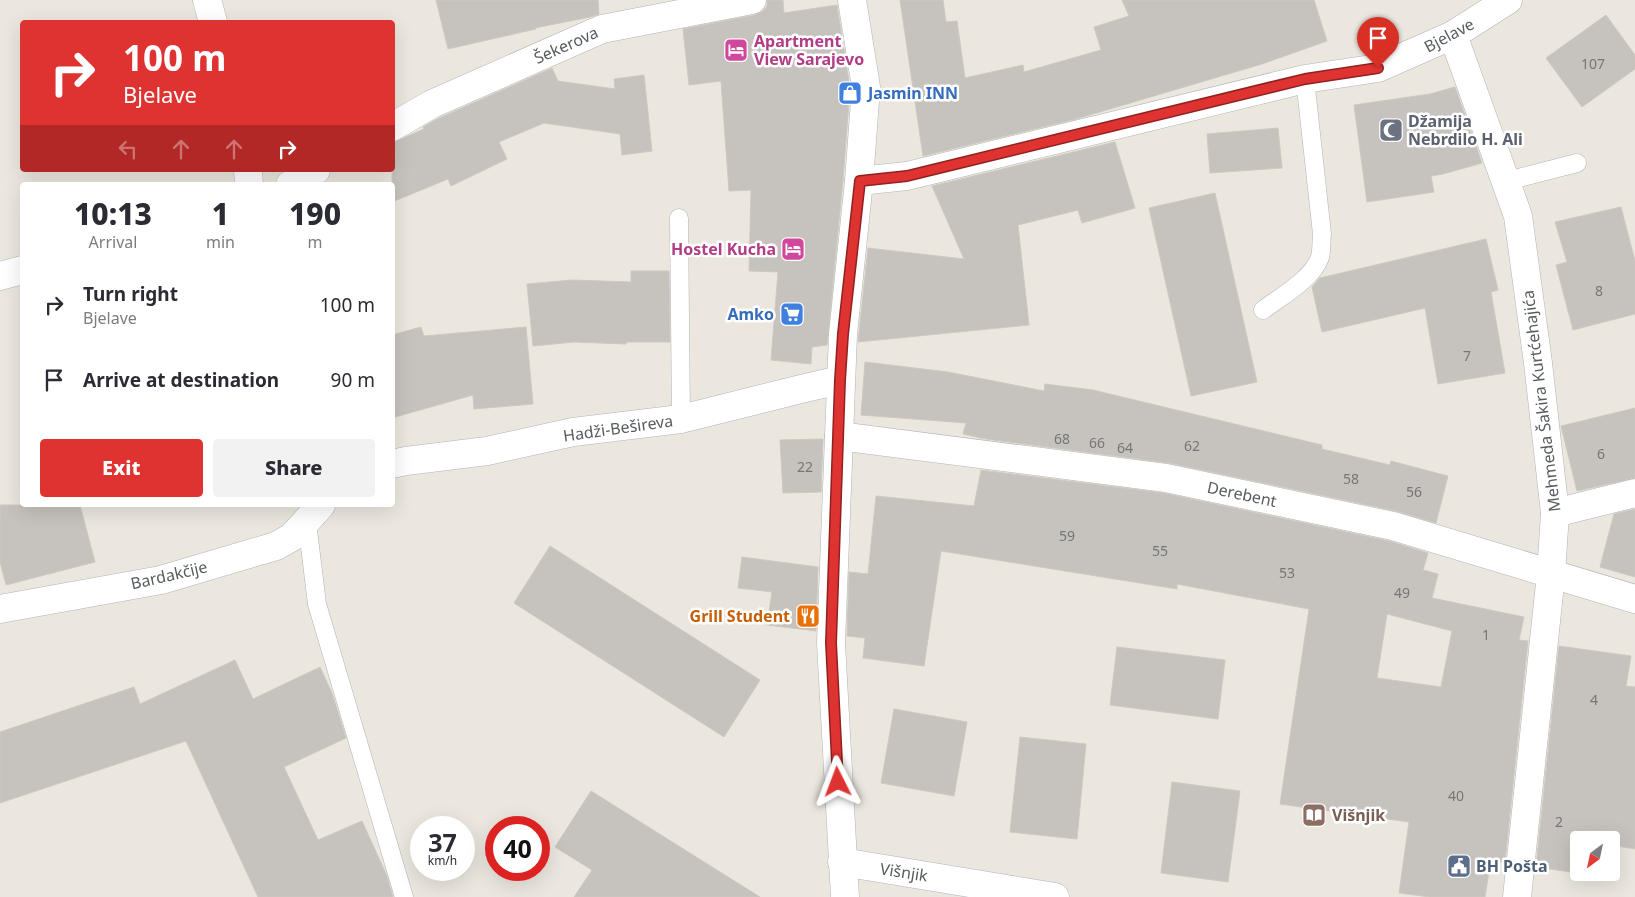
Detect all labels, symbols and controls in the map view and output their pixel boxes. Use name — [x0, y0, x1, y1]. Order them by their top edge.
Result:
street label: Bjelave — [1420, 13, 1478, 57]
pin — [1357, 17, 1399, 68]
street label: Šekerova — [530, 21, 602, 69]
icon: arrive — [1364, 24, 1392, 52]
place label: Apartment View Sarajevo — [754, 30, 864, 70]
text: 100 m — [123, 34, 226, 81]
hotel icon: Apartment View Sarajevo — [723, 37, 749, 63]
icon: right — [40, 40, 105, 105]
house number: 107 — [1581, 54, 1605, 73]
text: Bjelave — [123, 79, 197, 109]
shop icon: Jasmin INN — [837, 80, 863, 106]
place label: Jasmin INN — [866, 82, 958, 104]
place label: Džamija Nebrdilo H. Ali — [1408, 110, 1523, 150]
mosque icon: Džamija Nebrdilo H. Ali — [1378, 117, 1404, 143]
icon: left — [114, 135, 142, 163]
icon: ahead — [167, 135, 195, 163]
icon: ahead — [220, 135, 248, 163]
icon: right — [273, 135, 301, 163]
text: 10:13 — [74, 193, 152, 234]
text: 1 — [212, 193, 229, 234]
text: 190 — [289, 193, 341, 234]
text: Arrival — [89, 231, 137, 253]
text: min — [206, 231, 235, 253]
text: m — [307, 231, 322, 253]
hotel icon: Hostel Kucha — [780, 236, 806, 262]
place label: Hostel Kucha — [671, 238, 776, 260]
text: Turn right — [83, 281, 178, 307]
house number: 8 — [1595, 281, 1603, 300]
street label: Mehmeda Šakira Kurtćehajića — [1516, 289, 1566, 513]
icon: right — [40, 291, 68, 319]
text: 100 m — [320, 292, 375, 318]
supermarket icon: Amko — [779, 301, 805, 327]
place label: Amko — [727, 303, 774, 325]
text: Bjelave — [83, 307, 137, 329]
house number: 7 — [1463, 346, 1471, 365]
icon: arrive — [40, 366, 68, 394]
text: Arrive at destination — [83, 367, 279, 393]
text: 90 m — [331, 367, 375, 393]
street label: Hadži-Bešireva — [562, 409, 674, 447]
house number: 68 — [1054, 429, 1070, 448]
house number: 66 — [1089, 433, 1105, 452]
house number: 62 — [1184, 436, 1200, 455]
house number: 64 — [1117, 438, 1133, 457]
button: Exit — [40, 439, 203, 497]
button: Share — [213, 439, 375, 497]
house number: 6 — [1597, 444, 1605, 463]
house number: 22 — [797, 457, 813, 476]
house number: 58 — [1343, 469, 1359, 488]
street label: Derebent — [1205, 476, 1279, 512]
house number: 56 — [1406, 482, 1422, 501]
house number: 59 — [1059, 526, 1075, 545]
house number: 55 — [1152, 541, 1168, 560]
street label: Bardakčije — [129, 556, 209, 594]
house number: 53 — [1279, 563, 1295, 582]
house number: 49 — [1394, 583, 1410, 602]
restaurant icon: Grill Student — [795, 603, 821, 629]
place label: Grill Student — [690, 605, 790, 627]
house number: 1 — [1482, 625, 1490, 644]
house number: 4 — [1590, 690, 1598, 709]
position arrow — [811, 755, 863, 807]
house number: 40 — [1448, 786, 1464, 805]
library icon: Višnjik — [1301, 802, 1327, 828]
place label: Višnjik — [1332, 804, 1385, 826]
house number: 2 — [1555, 812, 1563, 831]
speed limit sign: 40 — [485, 816, 550, 881]
text: 37 — [428, 825, 457, 859]
north arrow — [1570, 831, 1620, 881]
map controls — [1570, 831, 1620, 881]
text: km/h — [428, 852, 457, 869]
public building icon: BH Pošta — [1446, 853, 1472, 879]
place label: BH Pošta — [1476, 855, 1548, 877]
street label: Višnjik — [879, 857, 930, 887]

